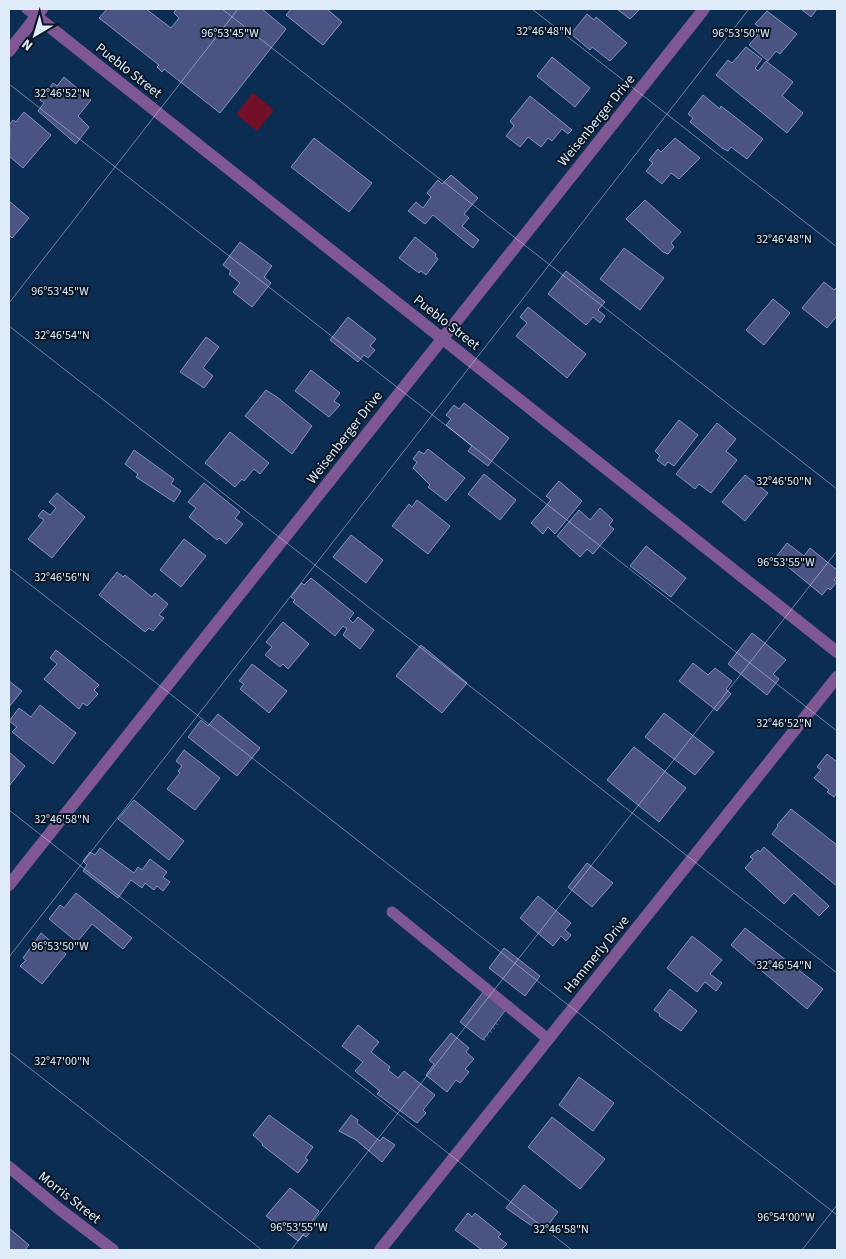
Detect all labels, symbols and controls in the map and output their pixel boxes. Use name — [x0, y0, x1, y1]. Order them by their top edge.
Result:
north arrow — [10, 10, 60, 60]
text: 32°46'48"N — [516, 23, 572, 40]
text: 96°53'45"W — [201, 25, 259, 42]
text: 96°53'50"W — [712, 25, 770, 42]
text: N — [18, 34, 37, 55]
street label: Pueblo Street — [91, 39, 166, 103]
street label: Weisenberger Drive — [553, 70, 640, 171]
text: 32°46'52"N — [34, 85, 90, 102]
text: 32°46'48"N — [756, 231, 812, 248]
text: 96°53'45"W — [31, 283, 89, 300]
street label: Pueblo Street — [409, 291, 484, 355]
text: 32°46'54"N — [34, 327, 90, 344]
street label: Weisenberger Drive — [302, 387, 388, 488]
text: 32°46'50"N — [756, 473, 812, 490]
text: 96°53'55"W — [757, 554, 815, 571]
text: 32°46'56"N — [34, 569, 90, 586]
text: 32°46'52"N — [756, 715, 812, 732]
text: 32°46'58"N — [34, 811, 90, 828]
street label: Hammerly Drive — [559, 912, 634, 998]
text: 96°53'50"W — [31, 938, 89, 955]
text: 32°46'54"N — [756, 957, 812, 974]
text: 32°47'00"N — [34, 1053, 90, 1070]
street label: Morris Street — [34, 1167, 105, 1229]
text: 96°54'00"W — [757, 1209, 815, 1226]
text: 96°53'55"W — [270, 1219, 328, 1236]
text: 32°46'58"N — [533, 1221, 589, 1238]

